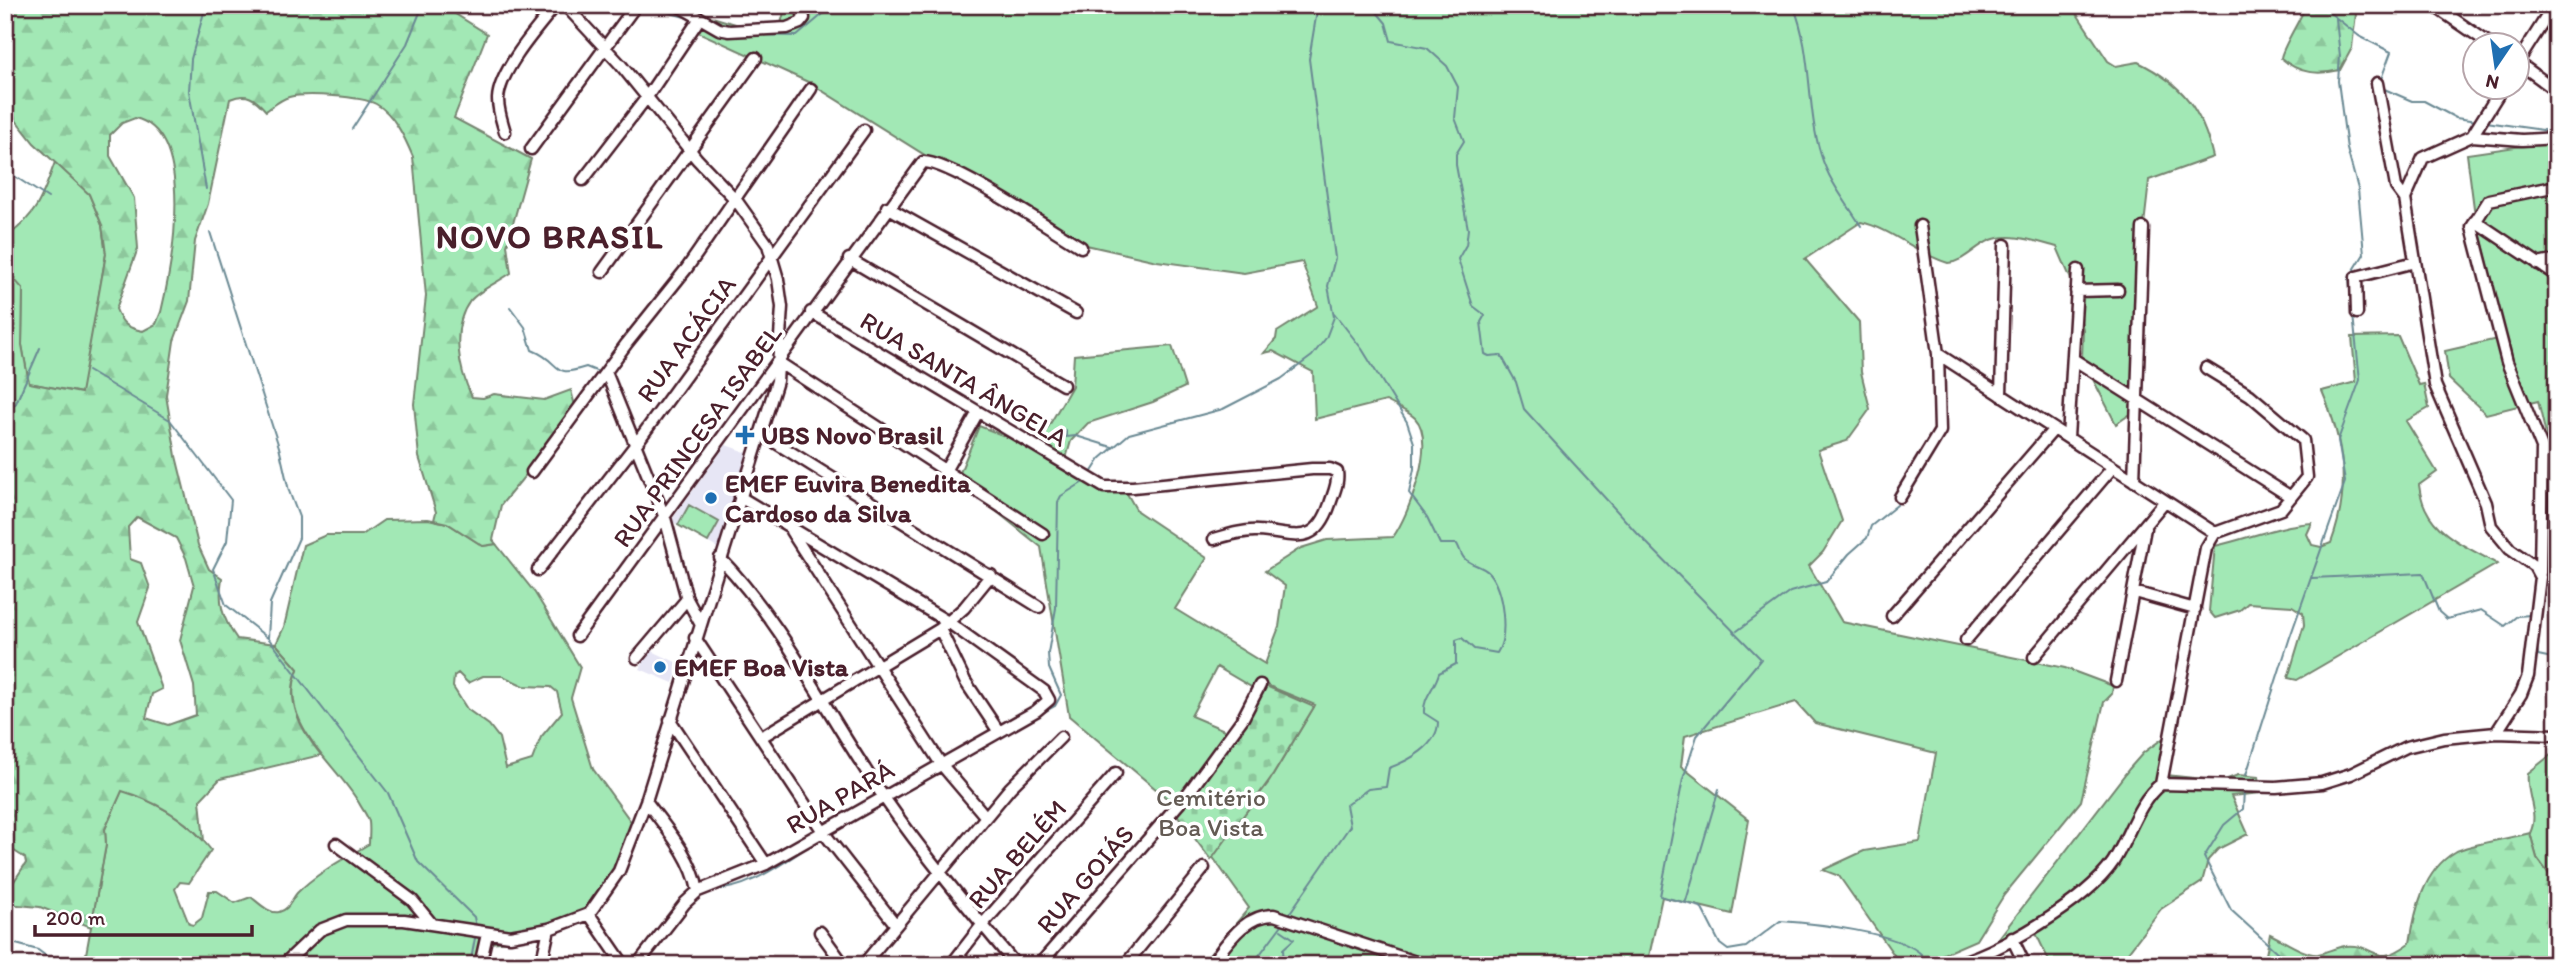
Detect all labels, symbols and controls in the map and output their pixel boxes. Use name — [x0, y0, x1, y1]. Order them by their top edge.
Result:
north arrow — [2460, 32, 2530, 102]
text: N — [2483, 69, 2501, 95]
district label: NOVO BRASIL — [436, 217, 664, 256]
street label: RUA ACÁCIA — [629, 269, 743, 408]
street label: RUA SANTA ÂNGELA — [854, 304, 1074, 454]
street label: RUA PRINCESA ISABEL — [606, 319, 788, 553]
place label: UBS Novo Brasil — [761, 419, 944, 451]
marker: UBS Novo Brasil — [735, 425, 755, 445]
place label: EMEF Euvira Benedita Cardoso da Silva — [725, 467, 971, 529]
marker: EMEF Euvira Benedita Cardoso da Silva — [703, 490, 719, 506]
place label: EMEF Boa Vista — [674, 651, 849, 683]
marker: EMEF Boa Vista — [652, 659, 668, 675]
street label: RUA PARÁ — [780, 753, 900, 841]
park label: Cemitério Boa Vista — [1156, 781, 1266, 843]
street label: RUA BELÉM — [961, 793, 1073, 915]
street label: RUA GOIÁS — [1029, 818, 1141, 940]
scale bar — [35, 893, 252, 937]
text: 200 m — [46, 905, 106, 930]

